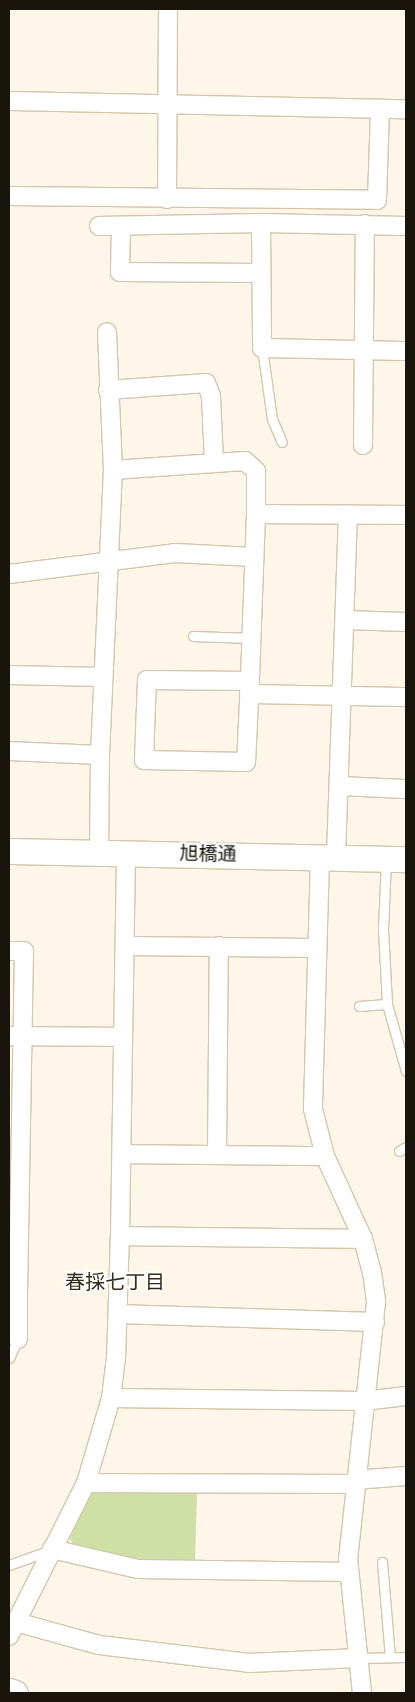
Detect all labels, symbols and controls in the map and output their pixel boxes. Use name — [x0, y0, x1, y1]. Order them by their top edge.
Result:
street label: 旭橋通 — [179, 842, 237, 866]
district label: 春採七丁目 — [65, 1270, 165, 1294]

